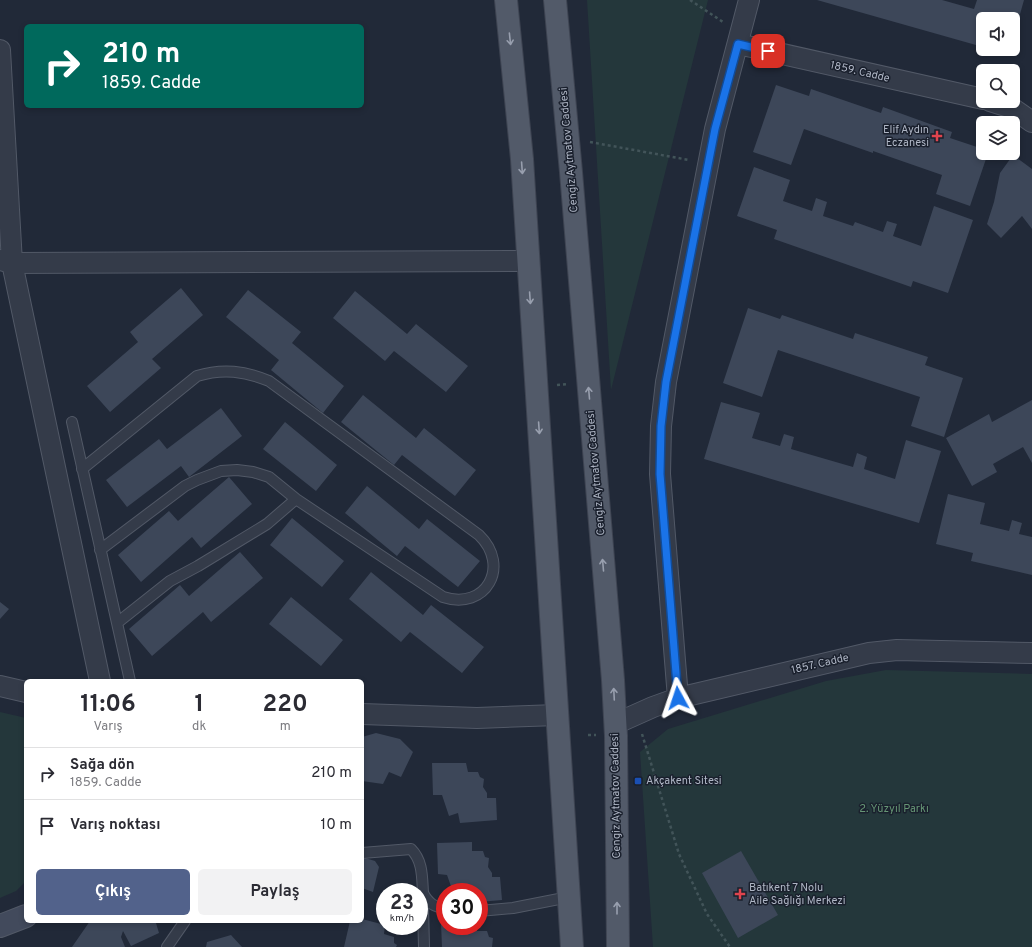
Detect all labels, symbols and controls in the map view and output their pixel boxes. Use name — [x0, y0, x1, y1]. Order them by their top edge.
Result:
map controls — [976, 12, 1020, 160]
button: sound — [976, 12, 1020, 56]
one-way arrow — [506, 32, 513, 45]
pin — [751, 34, 785, 68]
text: 210 m — [102, 37, 180, 73]
icon: right — [36, 40, 88, 92]
icon: arrive — [757, 40, 779, 62]
street label: 1859. Cadde — [829, 58, 891, 86]
button: search — [976, 64, 1020, 108]
text: 1859. Cadde — [102, 72, 201, 95]
street label: Cengiz Aytmatov Caddesi — [557, 87, 581, 213]
button: layers — [976, 116, 1020, 160]
place label: Elif Aydın Eczanesi — [883, 123, 929, 150]
marker: Elif Aydın Eczanesi — [932, 131, 942, 141]
one-way arrow — [519, 161, 526, 174]
one-way arrow — [527, 291, 534, 304]
one-way arrow — [586, 387, 593, 400]
street label: Cengiz Aytmatov Caddesi — [584, 410, 608, 536]
one-way arrow — [535, 421, 542, 434]
one-way arrow — [600, 558, 607, 571]
street label: 1857. Cadde — [790, 651, 850, 677]
position arrow — [657, 677, 699, 719]
one-way arrow — [610, 688, 617, 701]
text: 11:06 — [80, 690, 136, 720]
text: 1 — [194, 690, 204, 720]
text: 220 — [263, 690, 308, 720]
text: Varış — [94, 719, 123, 735]
text: dk — [192, 719, 206, 735]
text: m — [280, 719, 291, 735]
street label: Cengiz Aytmatov Caddesi — [608, 733, 624, 859]
text: Sağa dön — [70, 756, 135, 775]
icon: right — [36, 763, 58, 785]
text: 210 m — [311, 764, 352, 783]
place label: Akçakent Sitesi — [646, 774, 722, 788]
text: 1859. Cadde — [70, 775, 142, 791]
marker: Akçakent Sitesi — [633, 776, 643, 786]
park label: 2. Yüzyıl Parkı — [859, 802, 929, 816]
icon: arrive — [36, 815, 58, 837]
text: Varış noktası — [70, 816, 161, 835]
text: 10 m — [321, 816, 352, 835]
button: Çıkış — [36, 869, 190, 915]
button: Paylaş — [198, 869, 352, 915]
place label: Batıkent 7 Nolu Aile Sağlığı Merkezi — [749, 881, 846, 908]
speed limit sign: 30 — [436, 883, 488, 935]
marker: Batıkent 7 Nolu Aile Sağlığı Merkezi — [734, 888, 746, 900]
text: 23 — [390, 891, 414, 917]
one-way arrow — [613, 902, 621, 915]
text: km/h — [390, 912, 414, 925]

